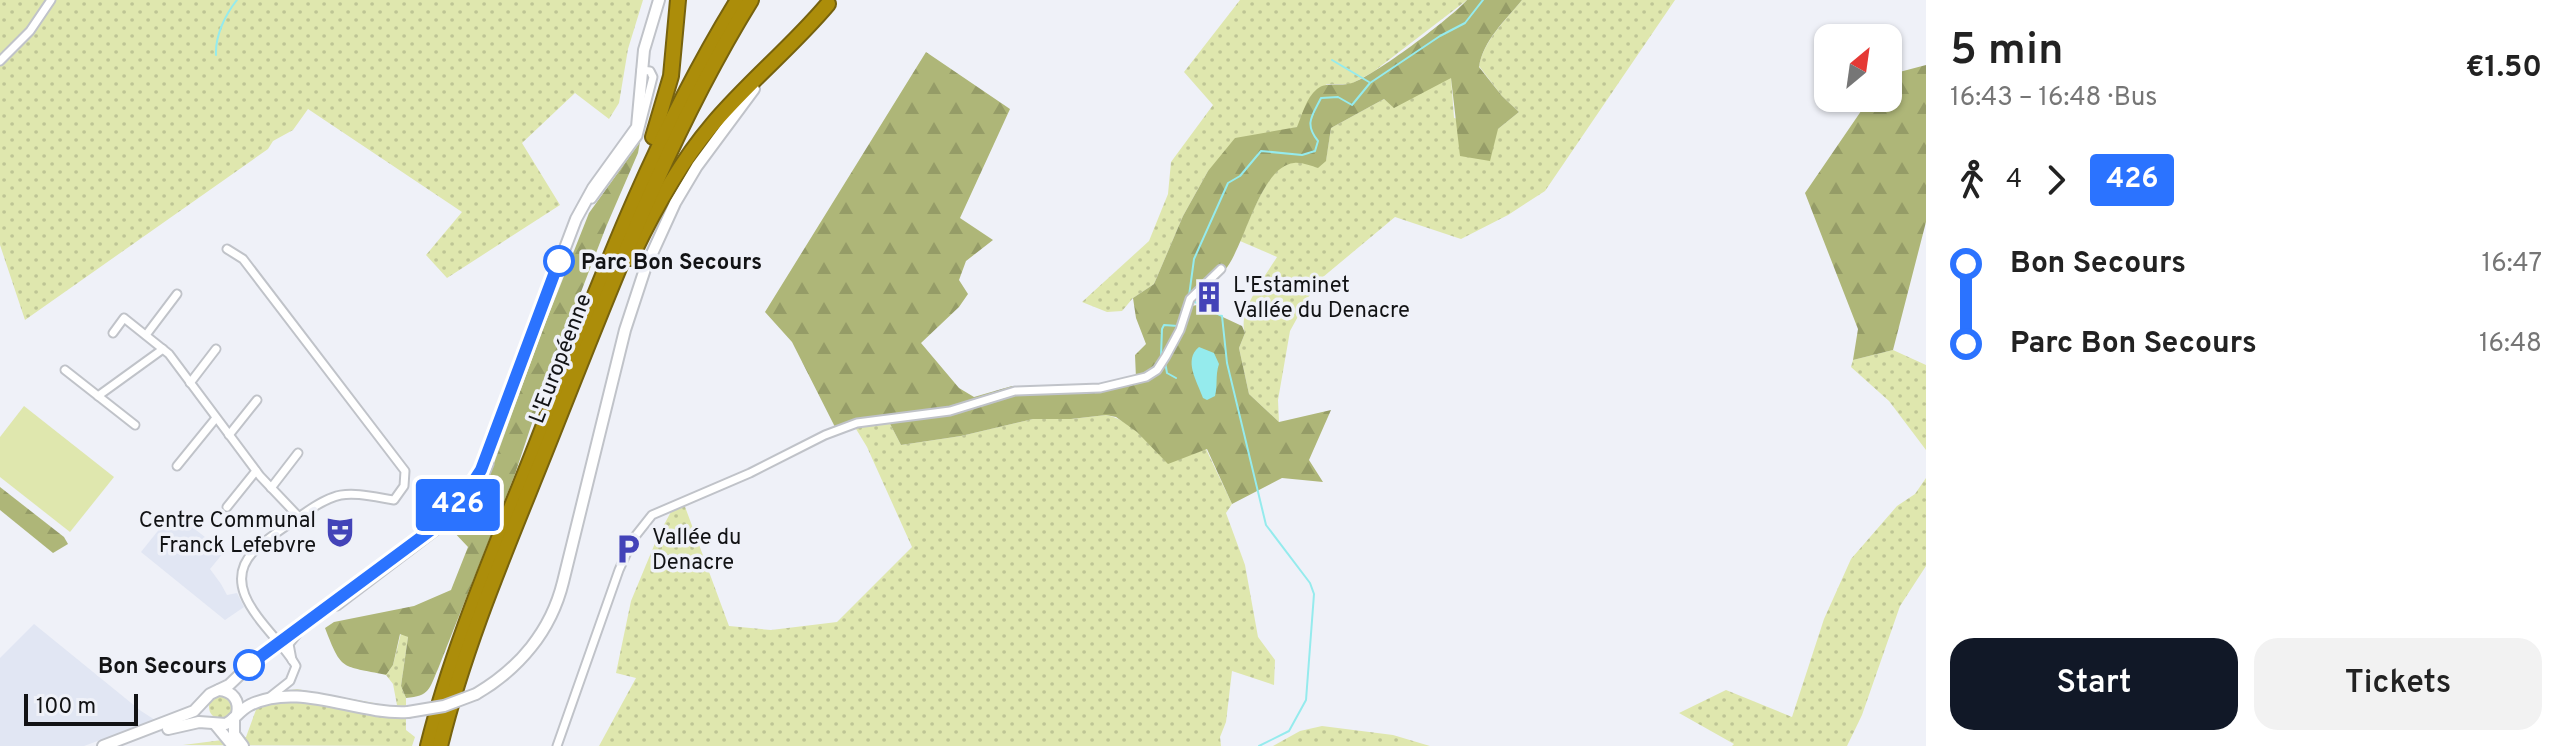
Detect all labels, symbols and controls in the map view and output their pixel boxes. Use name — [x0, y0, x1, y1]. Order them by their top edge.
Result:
north arrow — [1814, 24, 1902, 112]
map controls — [1814, 24, 1902, 112]
text: 5 min — [1950, 24, 2064, 80]
text: €1.50 — [2466, 50, 2542, 87]
text: 16:43 – 16:48 · Bus — [1950, 82, 2158, 115]
icon: walk — [1950, 158, 1994, 202]
icon: forward — [2034, 158, 2078, 202]
text: 426 — [2106, 162, 2158, 198]
text: 4 — [2006, 164, 2022, 197]
marker: Parc Bon Secours — [544, 246, 574, 276]
text: Bon Secours — [2010, 246, 2186, 283]
text: 16:47 — [2481, 248, 2542, 281]
place label: Parc Bon Secours — [581, 250, 762, 277]
place label: L'Estaminet Vallée du Denacre — [1233, 273, 1410, 325]
building icon: L'Estaminet Vallée du Denacre — [1192, 280, 1226, 314]
street label: L'Européenne — [524, 290, 598, 428]
text: Parc Bon Secours — [2010, 326, 2257, 363]
text: 16:48 — [2479, 328, 2542, 361]
line badge: 426 — [412, 479, 504, 531]
text: 426 — [432, 487, 484, 523]
place label: Centre Communal Franck Lefebvre — [139, 508, 316, 560]
theatre icon: Centre Communal Franck Lefebvre — [323, 515, 357, 549]
place label: Vallée du Denacre — [652, 525, 742, 577]
parking icon: Vallée du Denacre — [611, 532, 645, 566]
button: Start — [1950, 638, 2238, 730]
button: Tickets — [2254, 638, 2542, 730]
marker: Bon Secours — [234, 650, 264, 680]
place label: Bon Secours — [98, 654, 227, 681]
scale bar — [24, 690, 138, 726]
text: 100 m — [36, 694, 96, 721]

